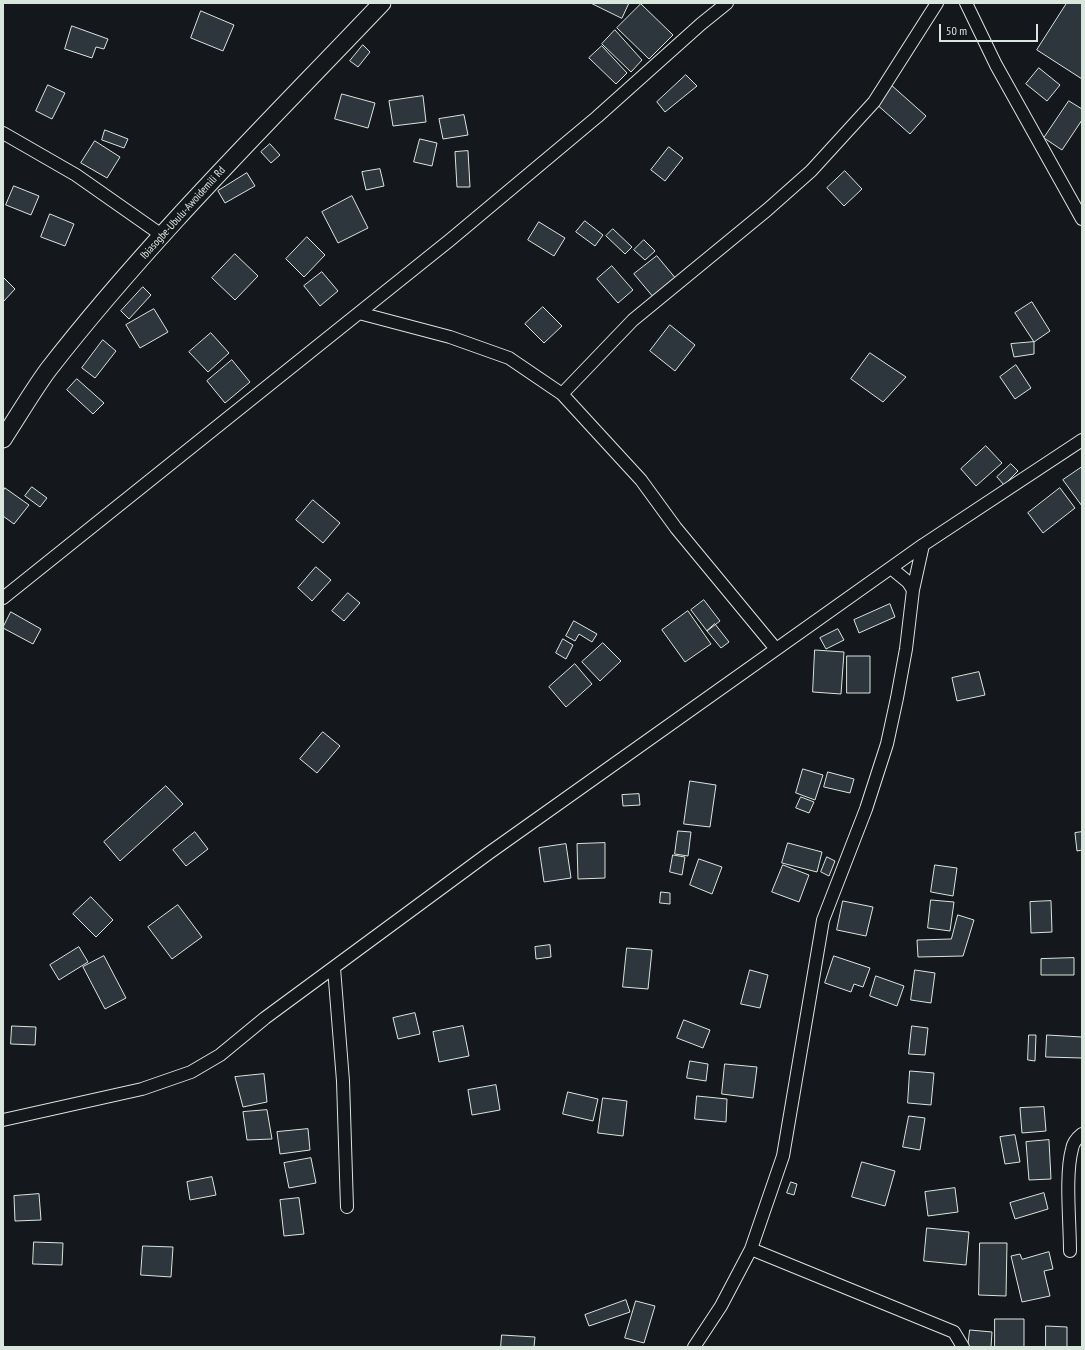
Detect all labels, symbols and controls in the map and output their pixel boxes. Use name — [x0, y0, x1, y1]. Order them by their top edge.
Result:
scale bar — [941, 16, 1040, 42]
text: 50 m — [946, 23, 967, 38]
street label: Ibiasogbe-Ubulu-Awoidemili Rd — [138, 164, 228, 262]

